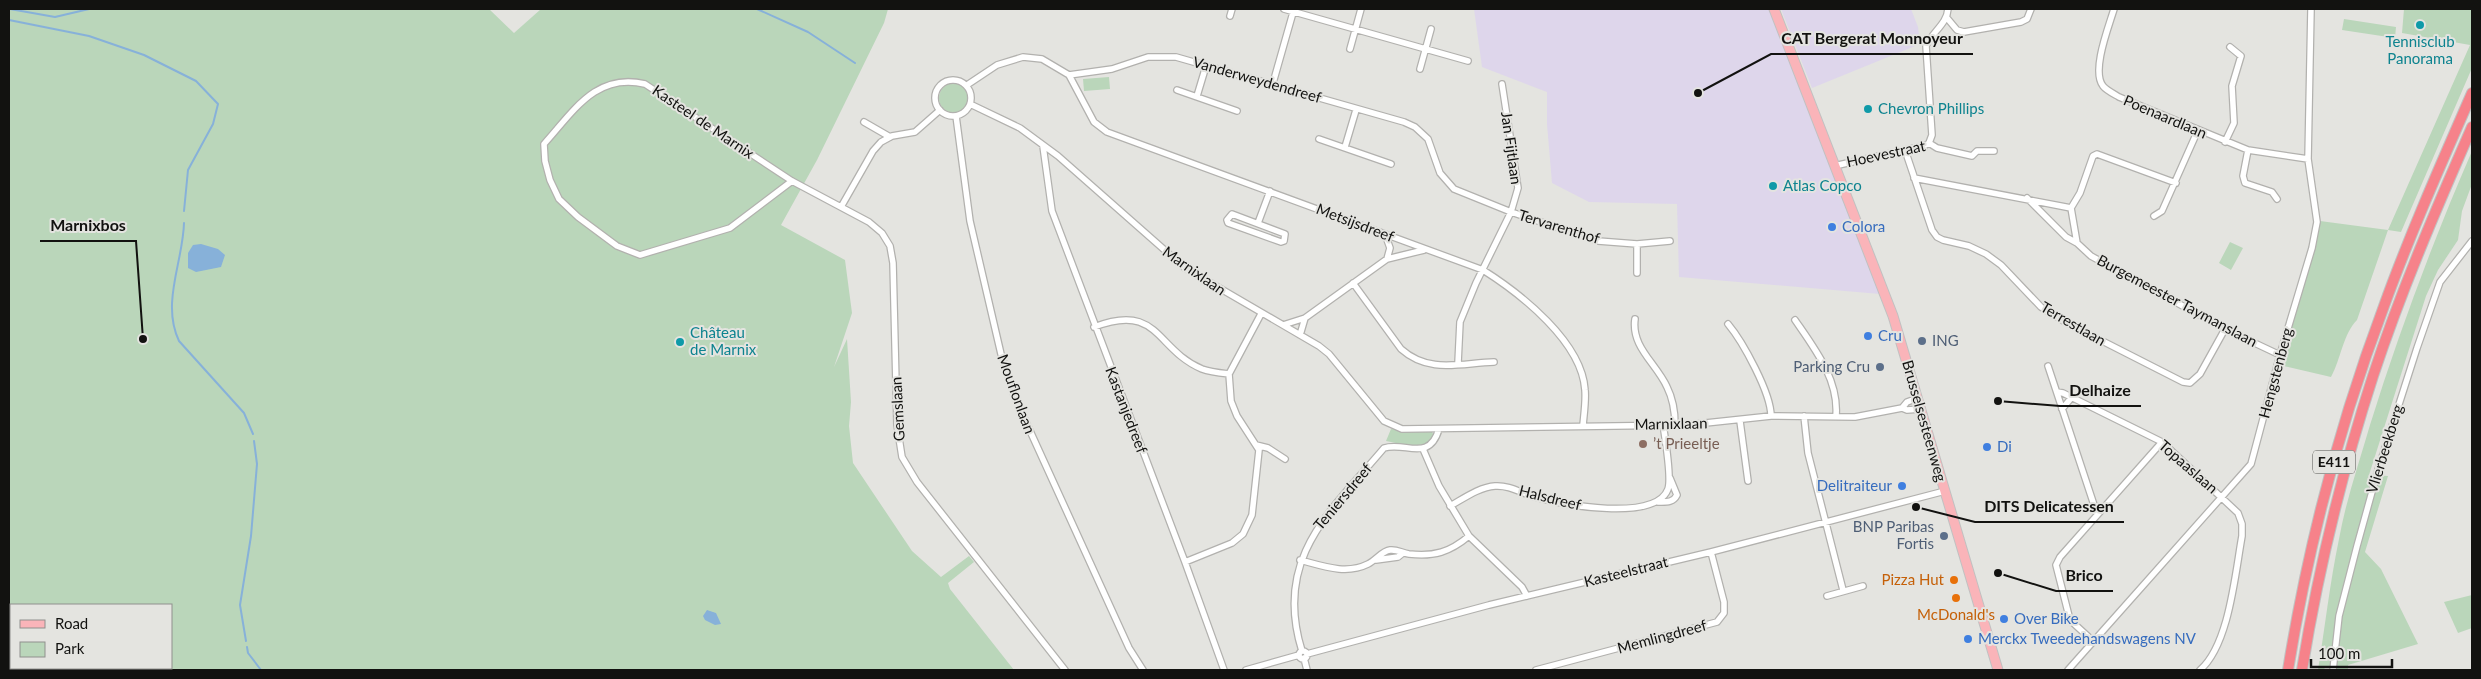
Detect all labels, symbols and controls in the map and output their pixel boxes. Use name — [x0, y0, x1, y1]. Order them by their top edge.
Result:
marker: Tennisclub Panorama — [2414, 19, 2426, 31]
callout: CAT Bergerat Monnoyeur — [1771, 23, 1973, 54]
text: CAT Bergerat Monnoyeur — [1781, 28, 1963, 47]
place label: Tennisclub Panorama — [2385, 32, 2455, 67]
street label: Vanderweydendreef — [1191, 52, 1324, 106]
street label: Kasteel de Marnix — [649, 81, 758, 162]
street label: Poenaardlaan — [2121, 90, 2210, 142]
place label: Chevron Phillips — [1878, 99, 1984, 117]
marker: Chevron Phillips — [1862, 103, 1874, 115]
street label: Jan Fijtlaan — [1498, 110, 1526, 186]
street label: Hoevestraat — [1845, 136, 1928, 170]
place label: Atlas Copco — [1783, 176, 1862, 194]
marker: Atlas Copco — [1767, 180, 1779, 192]
street label: Metsijsdreef — [1314, 199, 1397, 245]
street label: Tervarenthof — [1516, 205, 1603, 247]
callout: Marnixbos — [40, 210, 136, 241]
text: Marnixbos — [50, 215, 126, 234]
place label: Colora — [1842, 217, 1885, 235]
marker: Colora — [1826, 221, 1838, 233]
street label: Marnixlaan — [1160, 242, 1230, 298]
street label: Burgemeester Taymanslaan — [2094, 250, 2261, 350]
street label: Terrestlaan — [2038, 297, 2109, 349]
place label: Château de Marnix — [690, 323, 757, 358]
street label: Hengstenberg — [2254, 325, 2296, 420]
place label: Cru — [1878, 326, 1902, 344]
marker: Cru — [1862, 330, 1874, 342]
place label: ING — [1932, 331, 1959, 349]
marker: ING — [1916, 335, 1928, 347]
marker: Château de Marnix — [674, 336, 686, 348]
street label: Mouflonlaan — [994, 352, 1040, 436]
place label: Parking Cru — [1793, 357, 1870, 375]
street label: Brusselsesteenweg — [1899, 358, 1951, 484]
marker: Parking Cru — [1874, 361, 1886, 373]
street label: Kastanjedreef — [1102, 364, 1152, 456]
callout: Delhaize — [2060, 375, 2141, 406]
street label: Gemslaan — [886, 376, 908, 442]
text: Delhaize — [2069, 380, 2131, 399]
street label: Vlierbeekberg — [2362, 402, 2406, 495]
street label: Marnixlaan — [1634, 413, 1708, 433]
place label: ’t Prieeltje — [1653, 434, 1720, 452]
street label: Topaaslaan — [2156, 436, 2222, 497]
place label: Di — [1997, 437, 2012, 455]
marker: ’t Prieeltje — [1637, 438, 1649, 450]
marker: Di — [1981, 441, 1993, 453]
road number: E411 — [2313, 451, 2355, 474]
street label: Teniersdreef — [1309, 459, 1376, 533]
place label: Delitraiteur — [1817, 476, 1893, 494]
marker: Delitraiteur — [1896, 480, 1908, 492]
street label: Halsdreef — [1517, 481, 1584, 514]
callout: DITS Delicatessen — [1975, 491, 2124, 522]
text: DITS Delicatessen — [1984, 496, 2114, 515]
place label: BNP Paribas Fortis — [1853, 517, 1934, 552]
marker: BNP Paribas Fortis — [1938, 530, 1950, 542]
street label: Kasteelstraat — [1582, 552, 1670, 590]
callout: Brico — [2056, 560, 2113, 591]
text: Brico — [2065, 565, 2103, 584]
place label: Pizza Hut — [1882, 570, 1945, 588]
marker: Pizza Hut — [1948, 574, 1960, 586]
marker: McDonald's — [1950, 592, 1962, 604]
legend — [10, 604, 172, 669]
place label: McDonald's — [1917, 605, 1995, 623]
place label: Over Bike — [2014, 609, 2079, 627]
marker: Over Bike — [1998, 613, 2010, 625]
text: Road — [55, 614, 88, 632]
street label: Memlingdreef — [1615, 615, 1709, 657]
place label: Merckx Tweedehandswagens NV — [1978, 629, 2197, 647]
marker: Merckx Tweedehandswagens NV — [1962, 633, 1974, 645]
scale bar — [2311, 636, 2392, 668]
text: Park — [55, 639, 85, 657]
text: 100 m — [2318, 644, 2360, 662]

